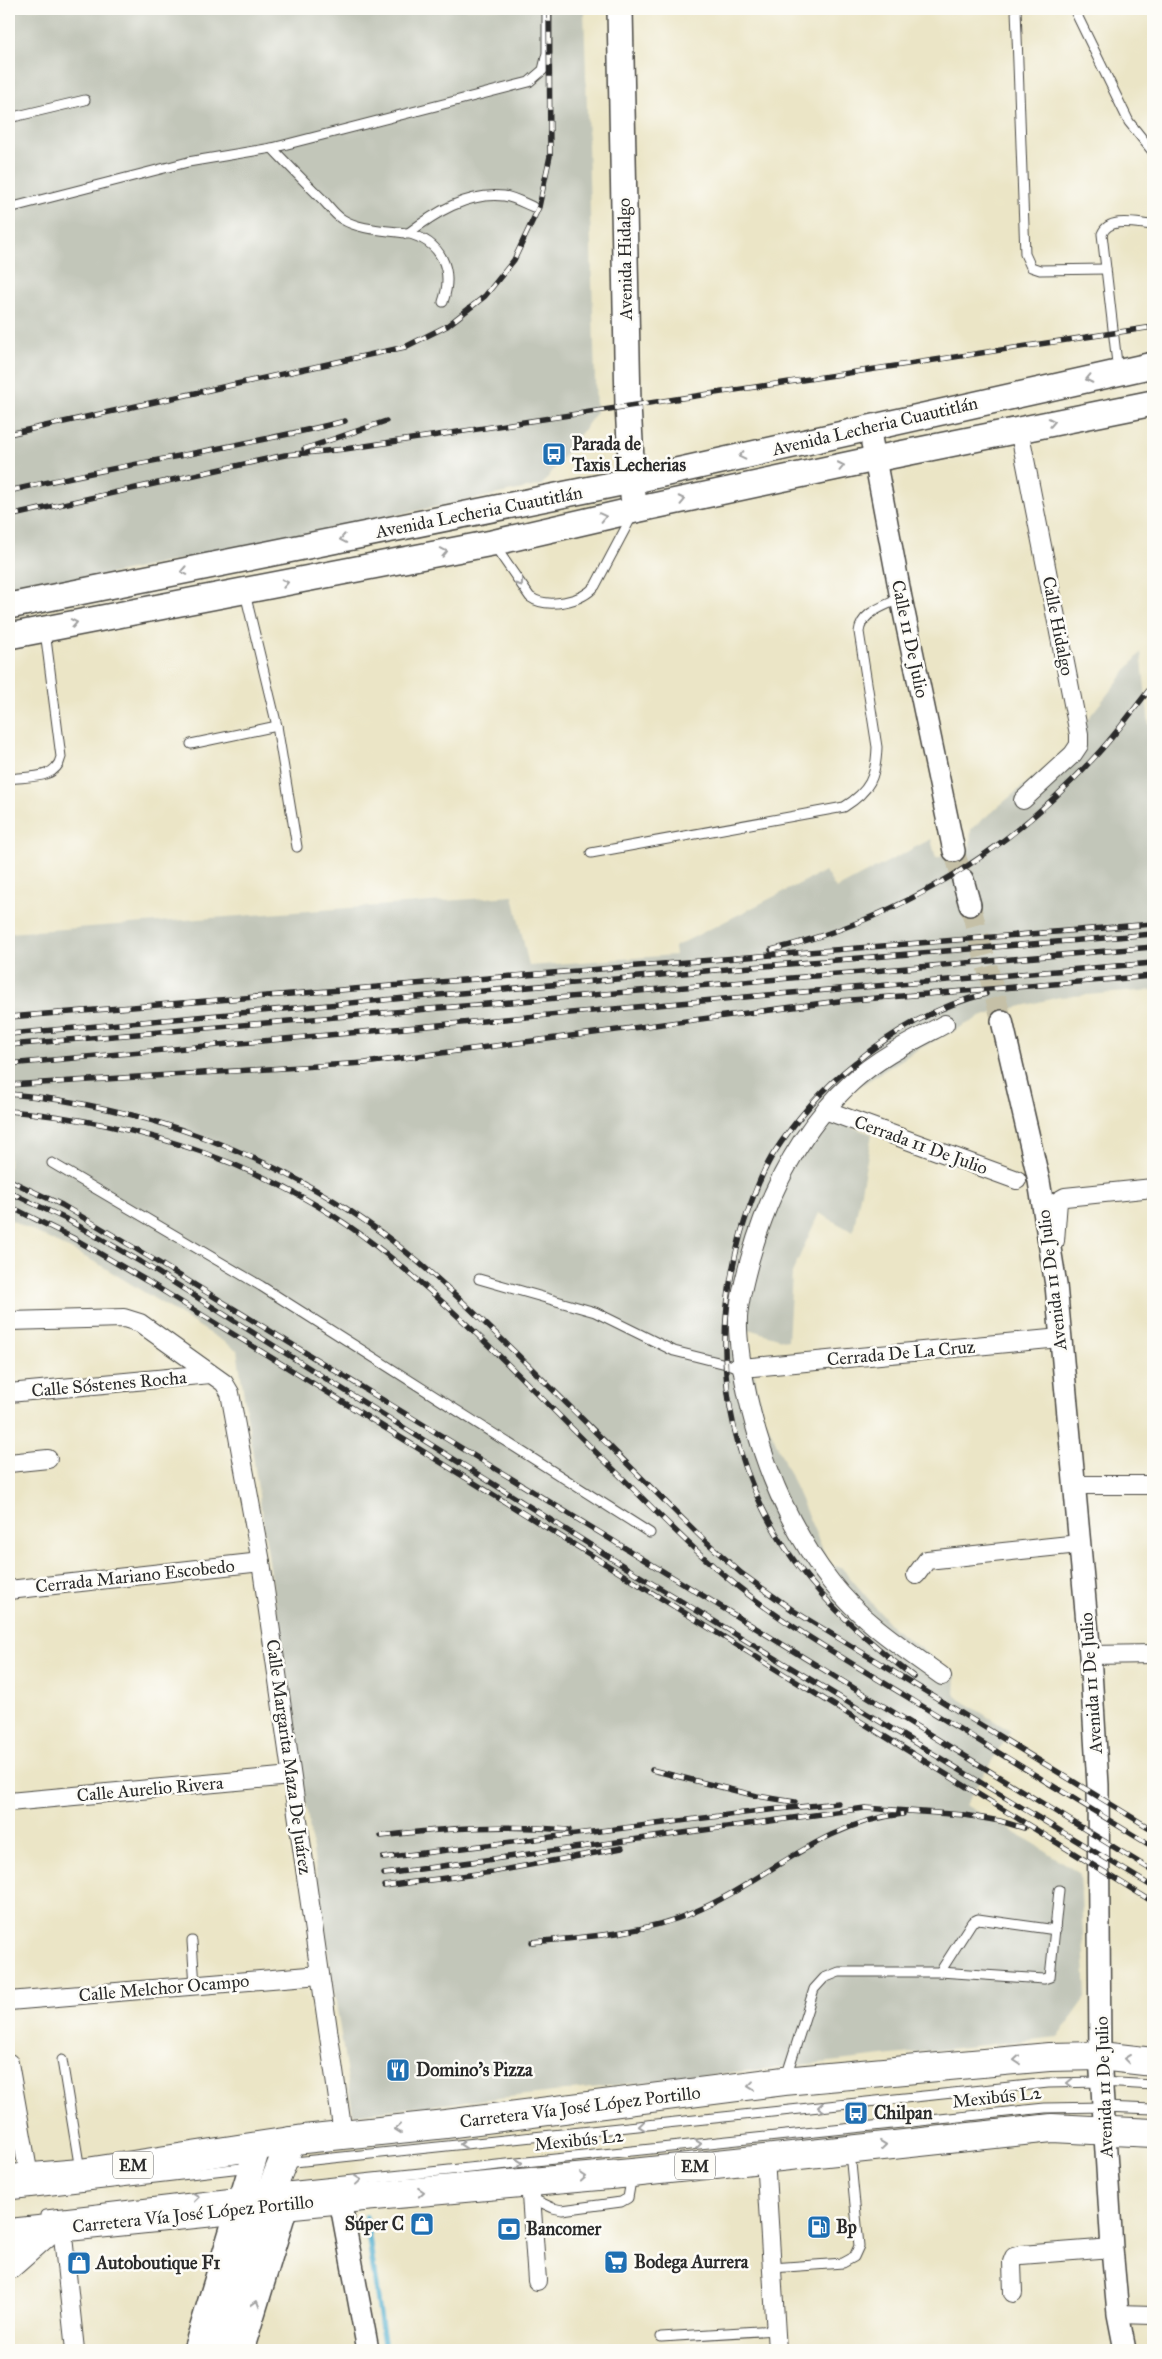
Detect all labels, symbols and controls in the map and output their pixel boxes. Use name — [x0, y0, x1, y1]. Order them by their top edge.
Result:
street label: Avenida Hidalgo — [613, 198, 638, 321]
one-way arrow — [1084, 373, 1093, 384]
street label: Avenida Lecheria Cuautitlán — [769, 392, 980, 461]
one-way arrow — [1047, 418, 1056, 428]
place label: Parada de Taxis Lecherias — [571, 433, 686, 476]
bus stop icon: Parada de Taxis Lecherias — [541, 441, 567, 467]
one-way arrow — [738, 450, 746, 461]
one-way arrow — [837, 461, 846, 472]
street label: Avenida Lecheria Cuautitlán — [373, 481, 585, 543]
one-way arrow — [678, 495, 687, 505]
one-way arrow — [599, 512, 608, 523]
one-way arrow — [339, 533, 348, 544]
one-way arrow — [440, 547, 449, 558]
one-way arrow — [180, 565, 189, 576]
street label: Calle Hidalgo — [1037, 575, 1078, 678]
one-way arrow — [514, 577, 523, 587]
one-way arrow — [280, 578, 289, 588]
street label: Calle 11 De Julio — [886, 578, 933, 700]
one-way arrow — [69, 619, 78, 629]
street label: Cerrada 11 De Julio — [851, 1111, 991, 1180]
street label: Avenida 11 De Julio — [1032, 1208, 1073, 1353]
street label: Cerrada De La Cruz — [826, 1336, 976, 1370]
street label: Calle Sóstenes Rocha — [31, 1366, 188, 1402]
street label: Cerrada Mariano Escobedo — [34, 1555, 236, 1597]
street label: Avenida 11 De Julio — [1075, 1612, 1108, 1755]
street label: Calle Margarita Maza De Juárez — [261, 1638, 316, 1876]
street label: Calle Aurelio Rivera — [76, 1772, 225, 1806]
street label: Calle Melchor Ocampo — [78, 1970, 250, 2006]
street label: Avenida 11 De Julio — [1091, 2016, 1118, 2159]
one-way arrow — [1012, 2054, 1020, 2065]
one-way arrow — [1122, 2054, 1130, 2065]
restaurant icon: Domino's Pizza — [385, 2057, 411, 2083]
place label: Domino's Pizza — [416, 2059, 533, 2081]
one-way arrow — [1065, 2077, 1073, 2088]
one-way arrow — [746, 2080, 754, 2091]
street label: Carretera Vía José López Portillo — [458, 2081, 702, 2134]
street label: Mexibús L2 — [951, 2081, 1043, 2113]
bus stop icon: Chilpan — [843, 2100, 869, 2126]
one-way arrow — [817, 2101, 825, 2112]
place label: Chilpan — [874, 2102, 933, 2125]
one-way arrow — [638, 2120, 646, 2131]
one-way arrow — [394, 2123, 402, 2134]
street label: Mexibús L2 — [533, 2124, 625, 2156]
one-way arrow — [459, 2138, 467, 2149]
one-way arrow — [695, 2139, 703, 2150]
one-way arrow — [880, 2140, 888, 2151]
road number: EM — [113, 2152, 153, 2178]
road number: EM — [675, 2152, 715, 2180]
one-way arrow — [516, 2158, 524, 2169]
one-way arrow — [579, 2172, 587, 2183]
one-way arrow — [354, 2174, 362, 2185]
one-way arrow — [417, 2186, 425, 2197]
street label: Carretera Vía José López Portillo — [71, 2190, 315, 2239]
one-way arrow — [192, 2192, 200, 2203]
shop icon: Súper C — [409, 2211, 435, 2237]
place label: Súper C — [345, 2213, 404, 2236]
fuel station icon: Bp — [806, 2214, 832, 2240]
bank icon: Bancomer — [496, 2216, 522, 2242]
place label: Bp — [836, 2216, 857, 2239]
place label: Bancomer — [526, 2218, 603, 2240]
supermarket icon: Bodega Aurrera — [603, 2249, 629, 2275]
shop icon: Autoboutique F1 — [66, 2250, 92, 2276]
place label: Bodega Aurrera — [634, 2251, 749, 2274]
place label: Autoboutique F1 — [95, 2252, 220, 2275]
one-way arrow — [250, 2300, 260, 2308]

